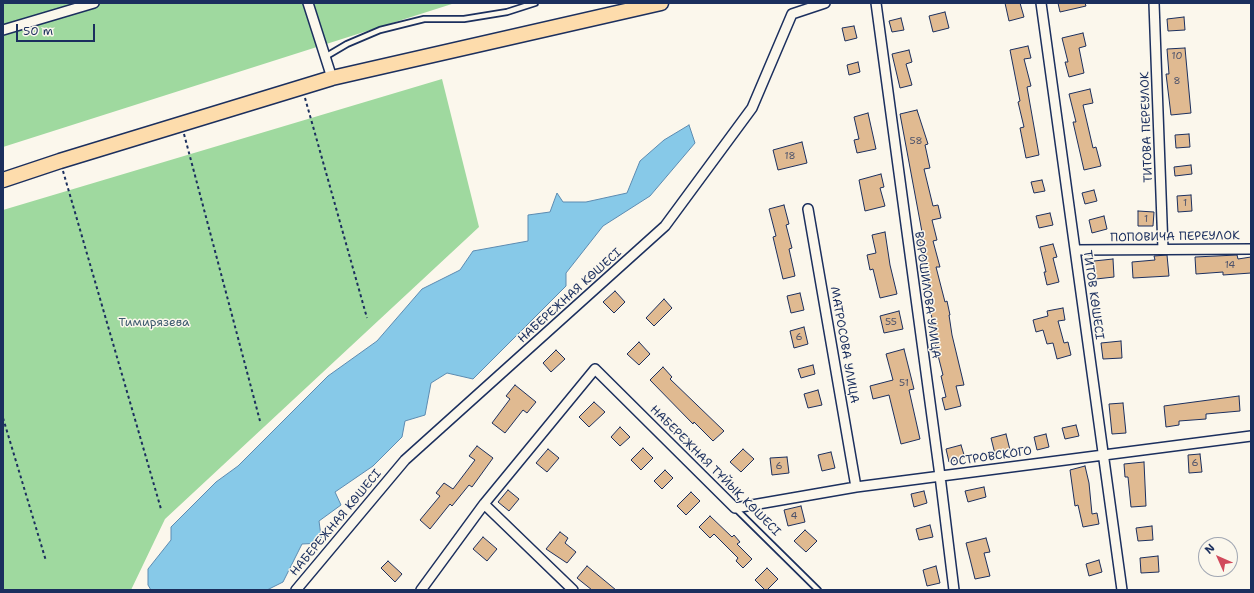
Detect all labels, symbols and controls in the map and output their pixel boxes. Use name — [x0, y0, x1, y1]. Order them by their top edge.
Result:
scale bar — [18, 16, 97, 42]
text: 50 m — [23, 23, 53, 39]
house number: 10 — [1172, 50, 1182, 62]
street label: ТИТОВА ПЕРЕУЛОК — [1138, 71, 1156, 183]
house number: 8 — [1174, 75, 1180, 87]
house number: 58 — [910, 135, 922, 147]
house number: 18 — [784, 150, 796, 162]
house number: 1 — [1183, 197, 1187, 209]
house number: 1 — [1144, 213, 1148, 225]
street label: ПОПОВИЧА ПЕРЕУЛОК — [1110, 229, 1240, 245]
street label: ВОРОШИЛОВА УЛИЦА — [911, 230, 943, 360]
street label: НАБЕРЕЖНАЯ КӨШЕСІ — [515, 246, 625, 346]
street label: ТИТОВ КӨШЕСІ — [1080, 249, 1106, 341]
house number: 14 — [1225, 259, 1235, 271]
street label: МАТРОСОВА УЛИЦА — [827, 286, 861, 404]
park label: Тимирязева — [119, 316, 189, 330]
house number: 55 — [885, 316, 897, 328]
house number: 6 — [796, 331, 802, 343]
house number: 51 — [899, 377, 909, 389]
street label: НАБЕРЕЖНАЯ ТҰЙЫҚ КӨШЕСІ — [647, 403, 783, 539]
street label: ОСТРОВСКОГО — [949, 444, 1033, 470]
house number: 6 — [1192, 457, 1198, 469]
house number: 6 — [776, 460, 782, 472]
street label: НАБЕРЕЖНАЯ КӨШЕСІ — [287, 467, 385, 579]
house number: 4 — [791, 510, 797, 522]
north arrow — [1198, 537, 1238, 577]
text: N — [1201, 540, 1218, 557]

